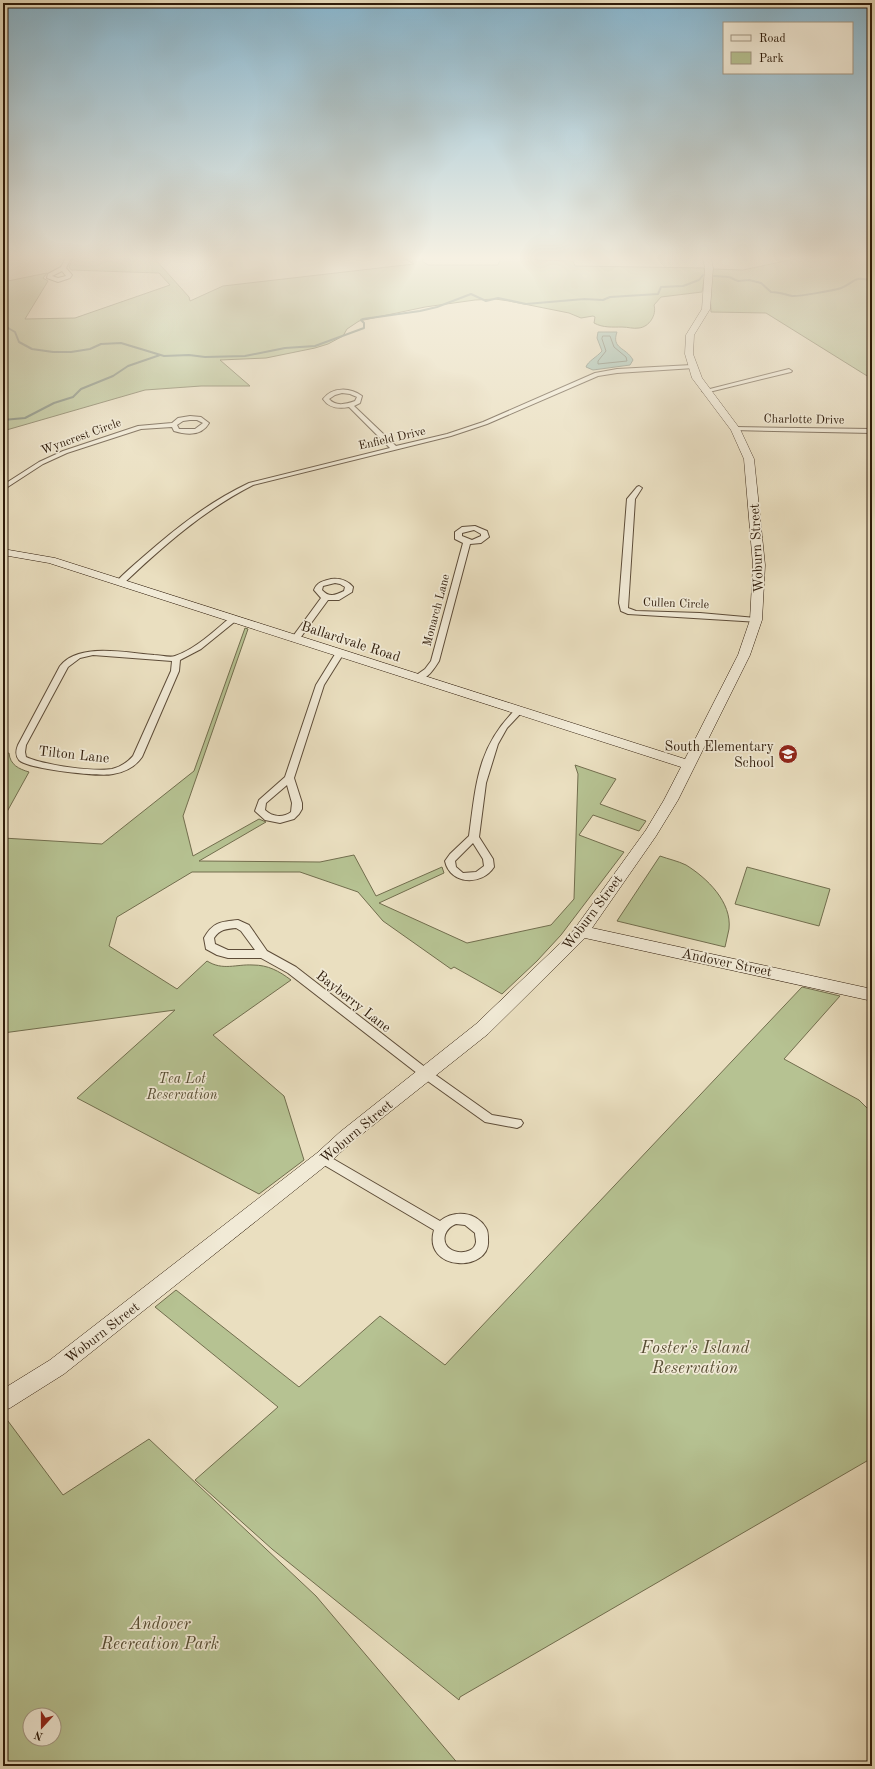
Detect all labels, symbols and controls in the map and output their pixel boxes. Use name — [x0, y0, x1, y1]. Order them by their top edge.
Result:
legend — [723, 22, 853, 74]
text: Road — [759, 33, 786, 45]
text: Park — [759, 53, 784, 65]
street label: Charlotte Drive — [764, 413, 845, 427]
street label: Wyncrest Circle — [40, 417, 123, 457]
street label: Enfield Drive — [358, 425, 427, 453]
street label: Woburn Street — [748, 503, 766, 593]
street label: Monarch Lane — [422, 572, 453, 648]
street label: Cullen Circle — [643, 597, 710, 611]
street label: Ballardvale Road — [299, 619, 402, 665]
place label: South Elementary School — [664, 740, 775, 770]
school or university icon: South Elementary School — [777, 743, 799, 765]
street label: Tilton Lane — [38, 744, 110, 766]
street label: Woburn Street — [560, 873, 625, 953]
street label: Andover Street — [680, 947, 773, 979]
street label: Bayberry Lane — [313, 968, 393, 1035]
park label: Tea Lot Reservation — [145, 1072, 218, 1102]
street label: Woburn Street — [318, 1098, 396, 1166]
street label: Woburn Street — [63, 1300, 142, 1366]
park label: Foster's Island Reservation — [640, 1340, 750, 1377]
park label: Andover Recreation Park — [100, 1616, 219, 1653]
north arrow — [22, 1707, 62, 1747]
text: N — [33, 1728, 45, 1742]

